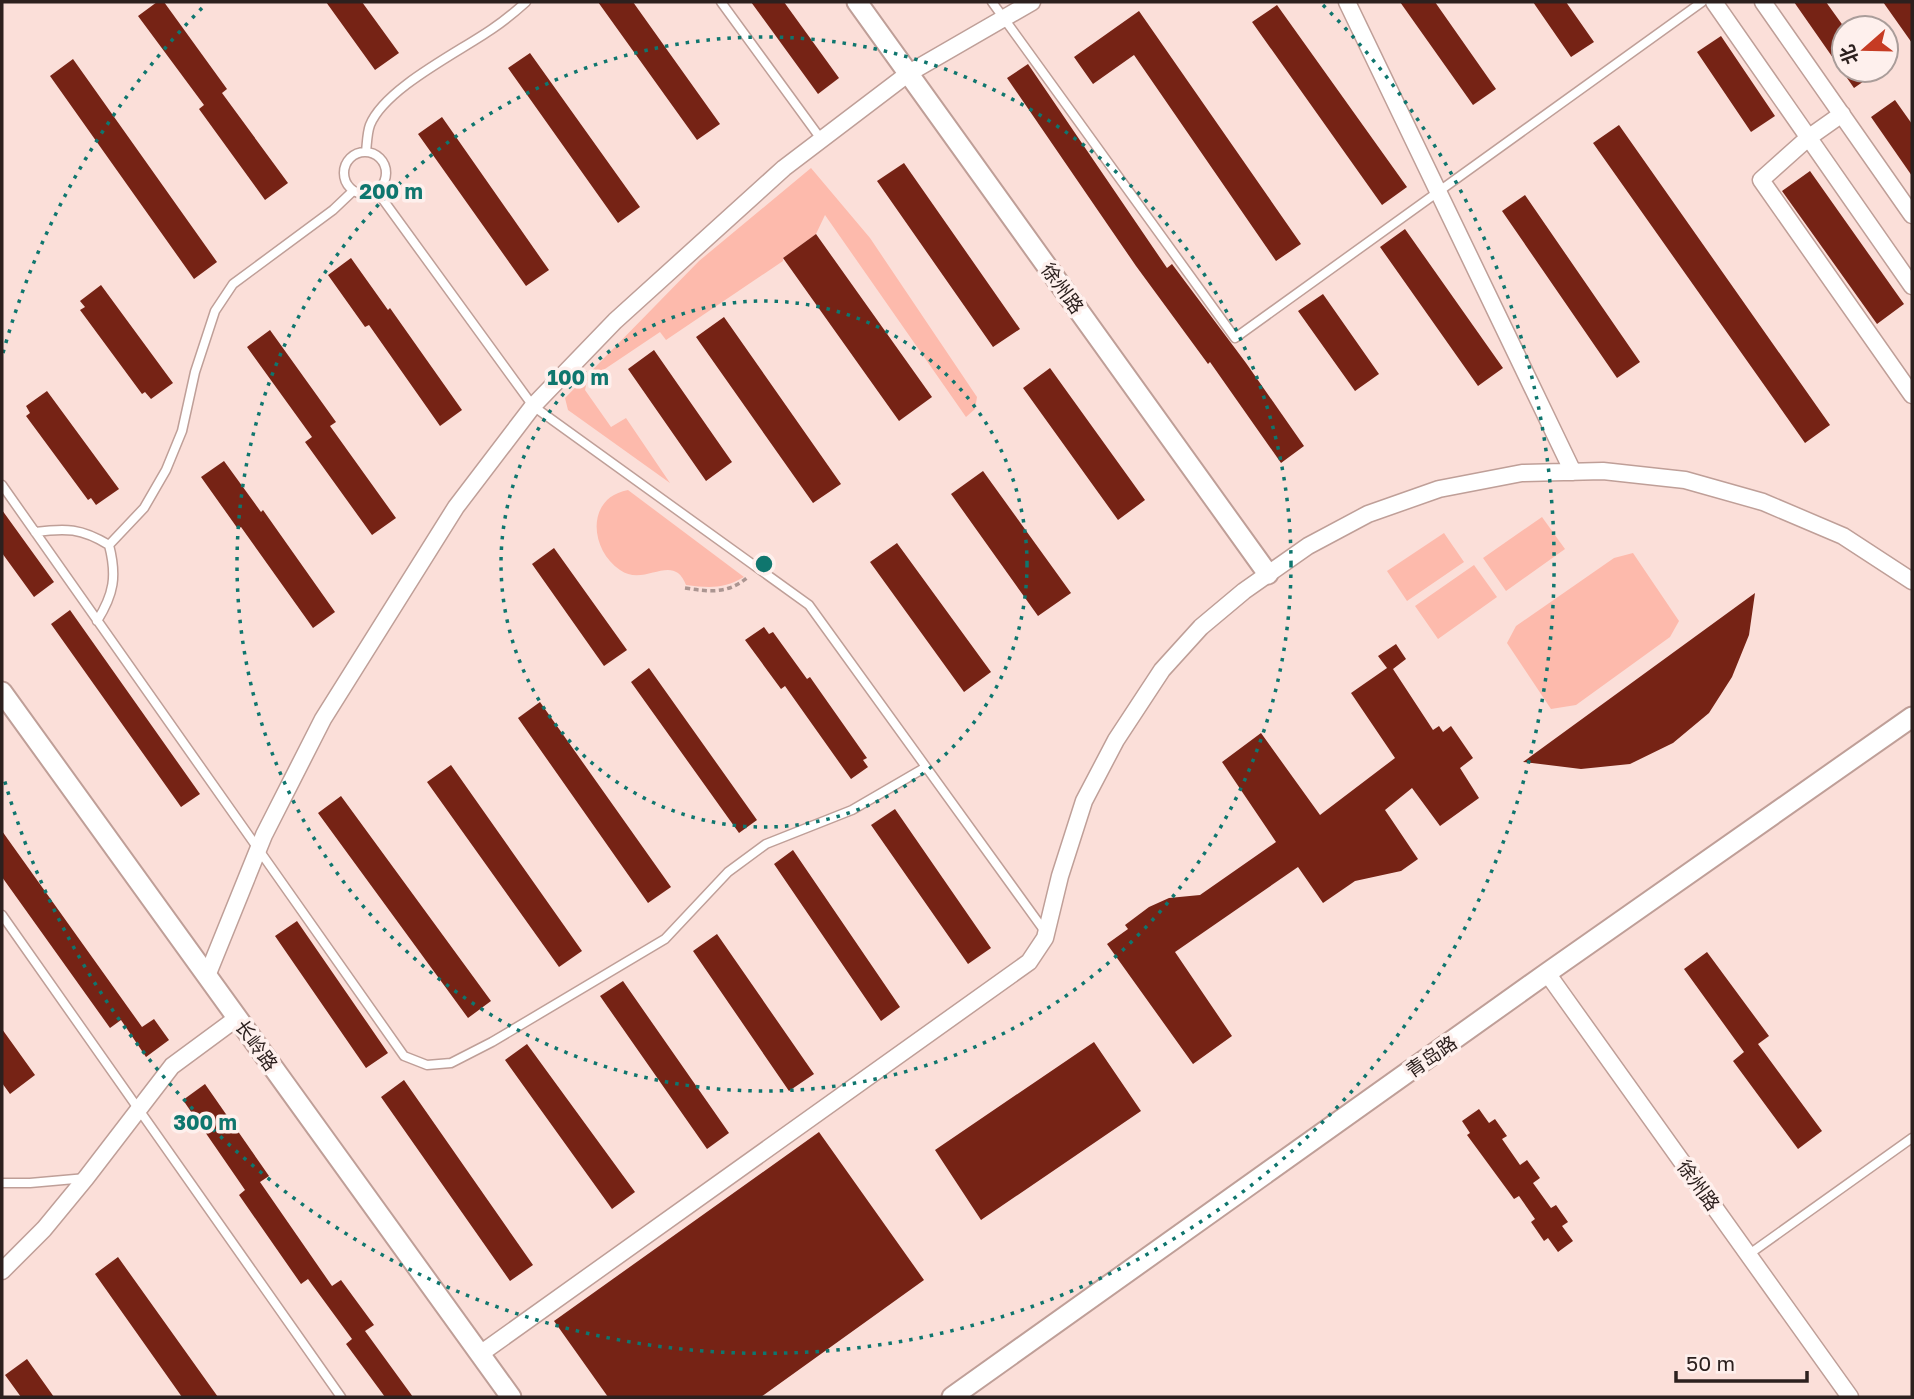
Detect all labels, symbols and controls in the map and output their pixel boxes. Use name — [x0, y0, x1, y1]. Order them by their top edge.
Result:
north arrow — [1830, 14, 1900, 84]
text: 北 — [1834, 42, 1863, 68]
text: 200 m — [359, 178, 423, 204]
street label: 徐州路 — [1037, 258, 1089, 318]
text: 100 m — [547, 364, 609, 390]
centre of rings — [752, 552, 776, 576]
street label: 长岭路 — [231, 1015, 283, 1075]
street label: 青岛路 — [1401, 1030, 1461, 1082]
text: 300 m — [173, 1109, 237, 1135]
street label: 徐州路 — [1673, 1155, 1725, 1215]
scale bar — [1676, 1340, 1807, 1384]
text: 50 m — [1686, 1350, 1735, 1376]

